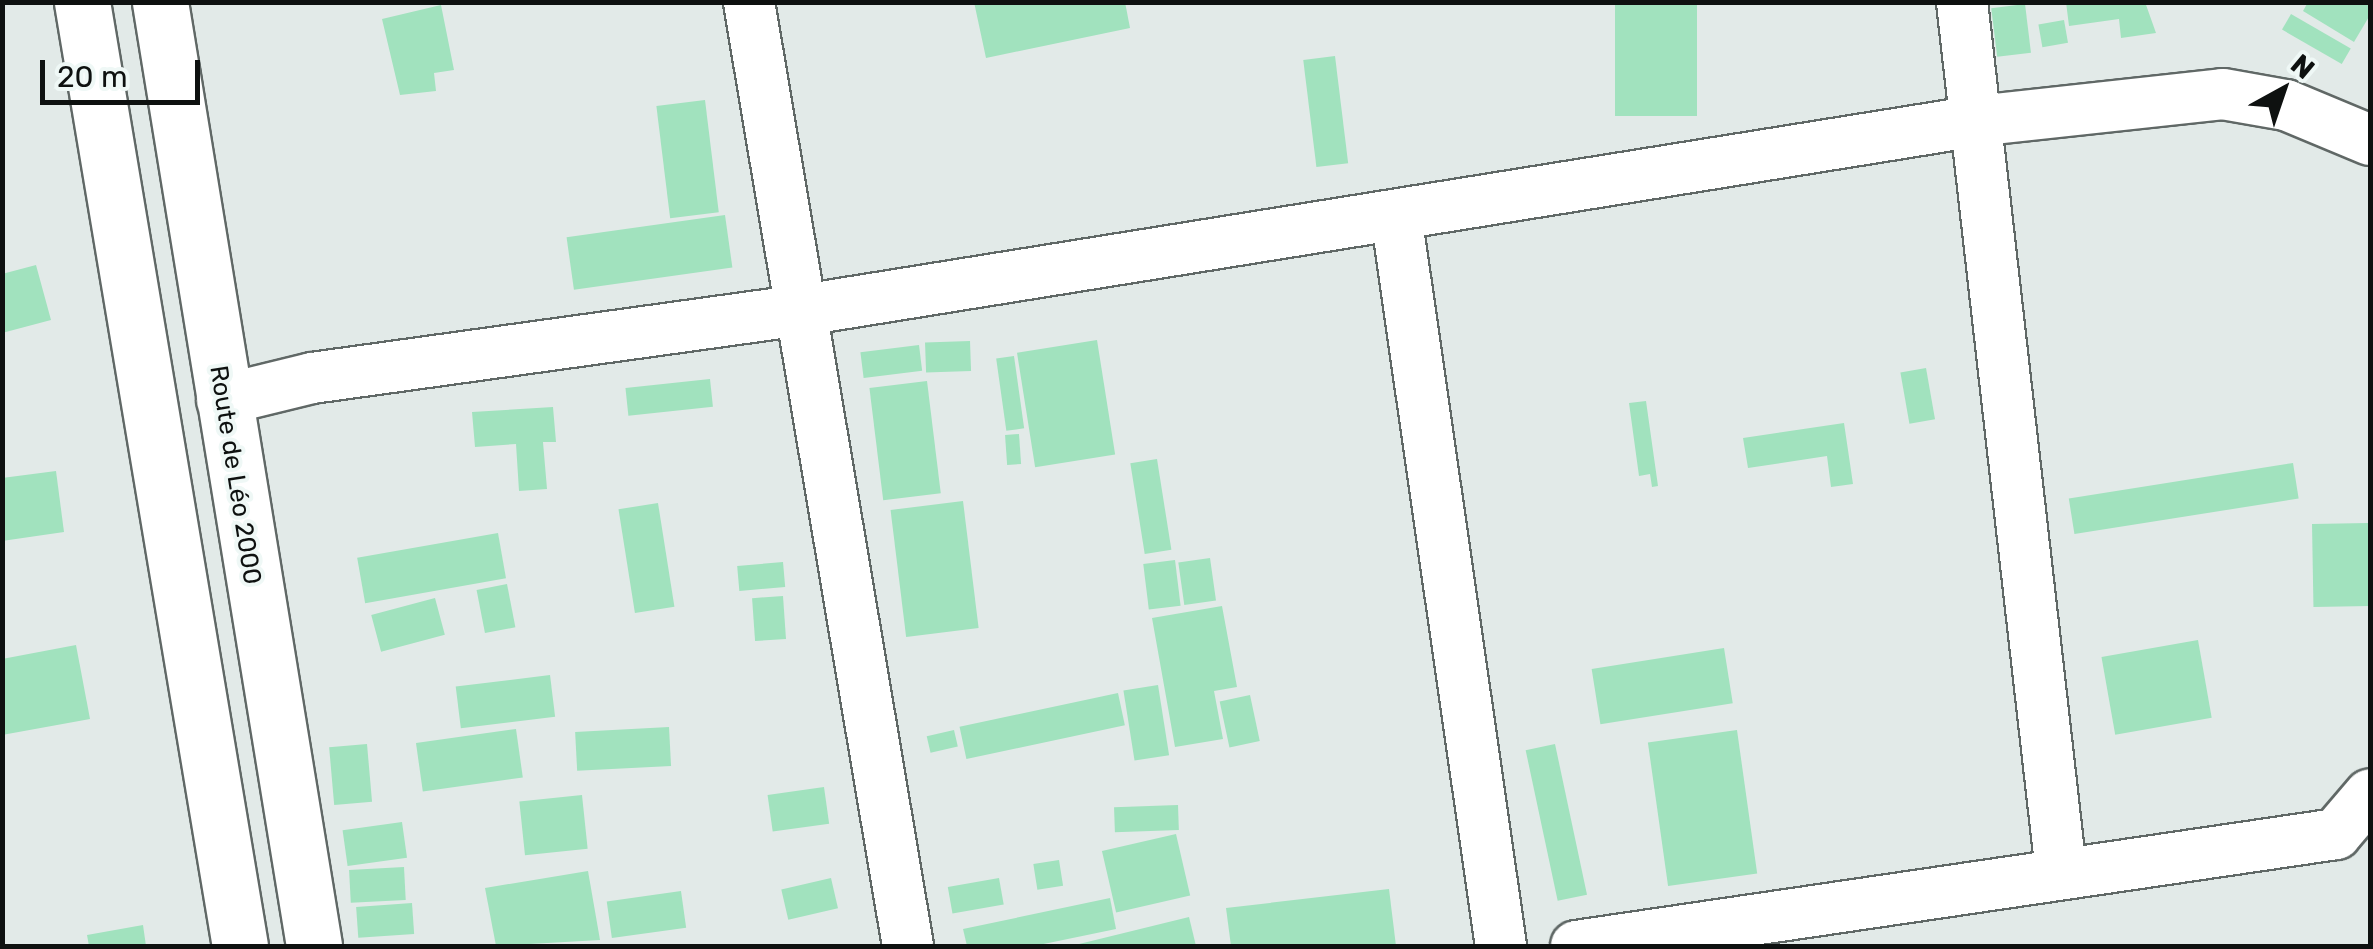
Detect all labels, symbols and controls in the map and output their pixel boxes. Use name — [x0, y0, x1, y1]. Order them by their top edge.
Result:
scale bar — [45, 40, 205, 102]
north arrow — [2233, 40, 2333, 140]
text: N — [2284, 48, 2321, 86]
text: 20 m — [57, 59, 128, 95]
street label: Route de Léo 2000 — [203, 363, 267, 587]

